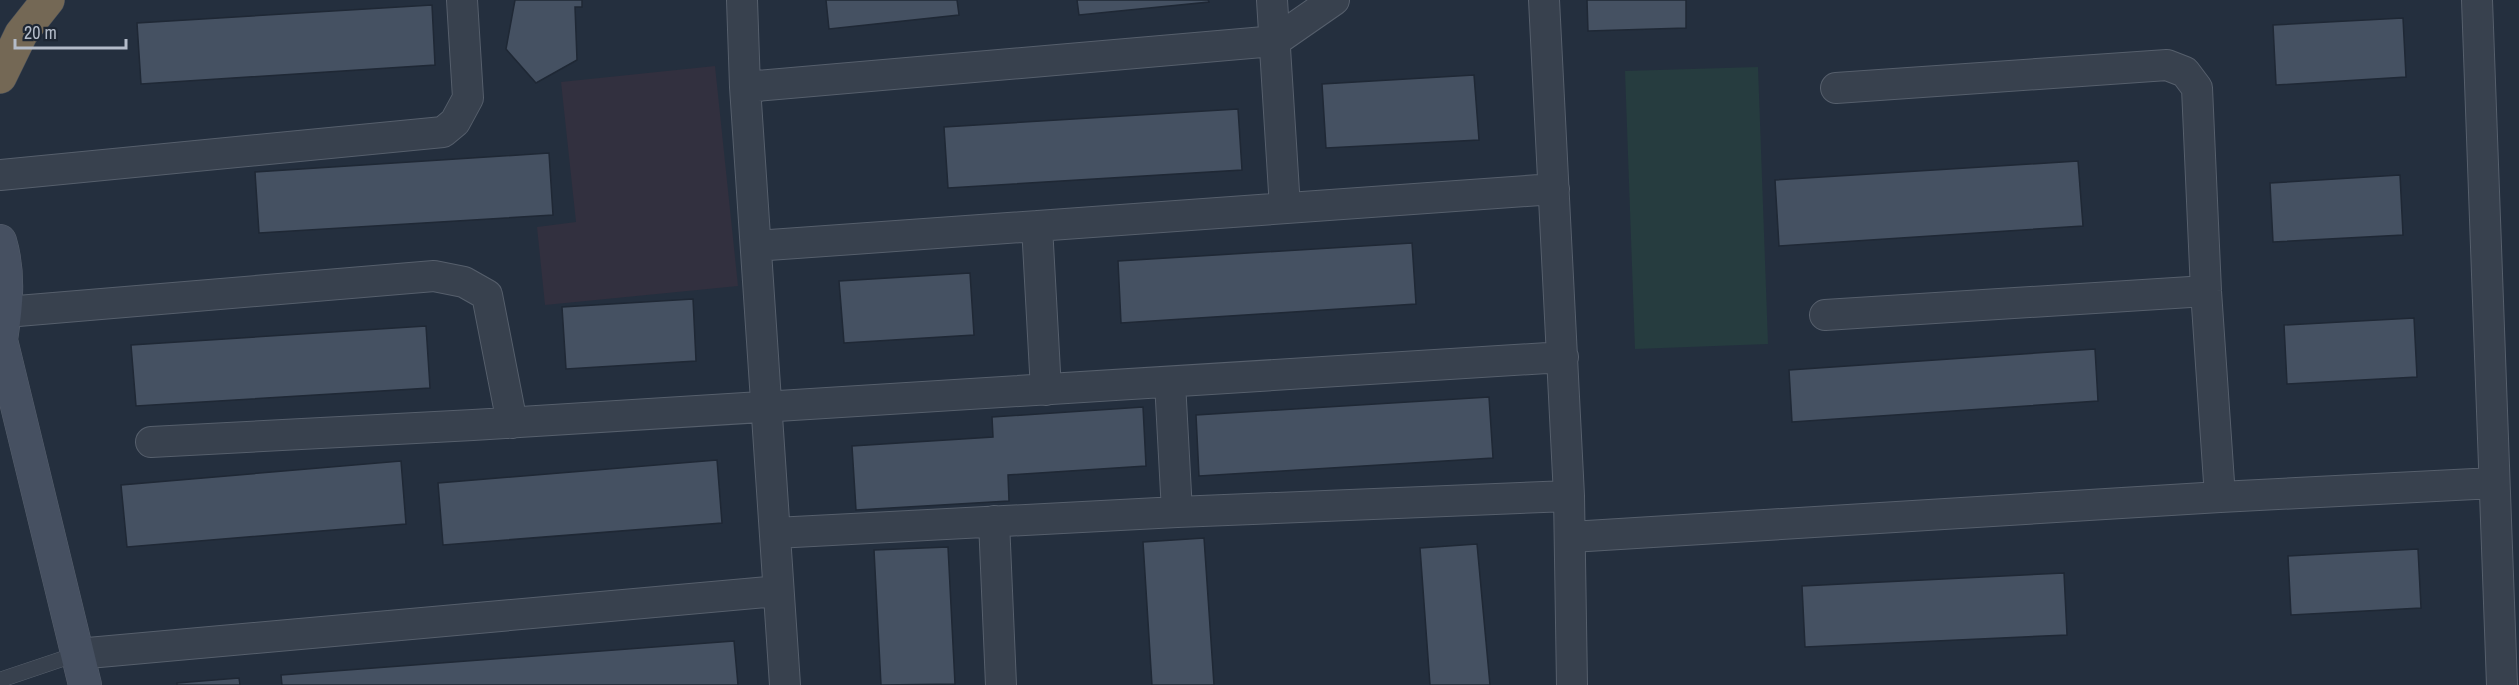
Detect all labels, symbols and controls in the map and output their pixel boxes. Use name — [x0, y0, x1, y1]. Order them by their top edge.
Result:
scale bar — [15, 12, 126, 50]
text: 20 m — [24, 20, 57, 45]

